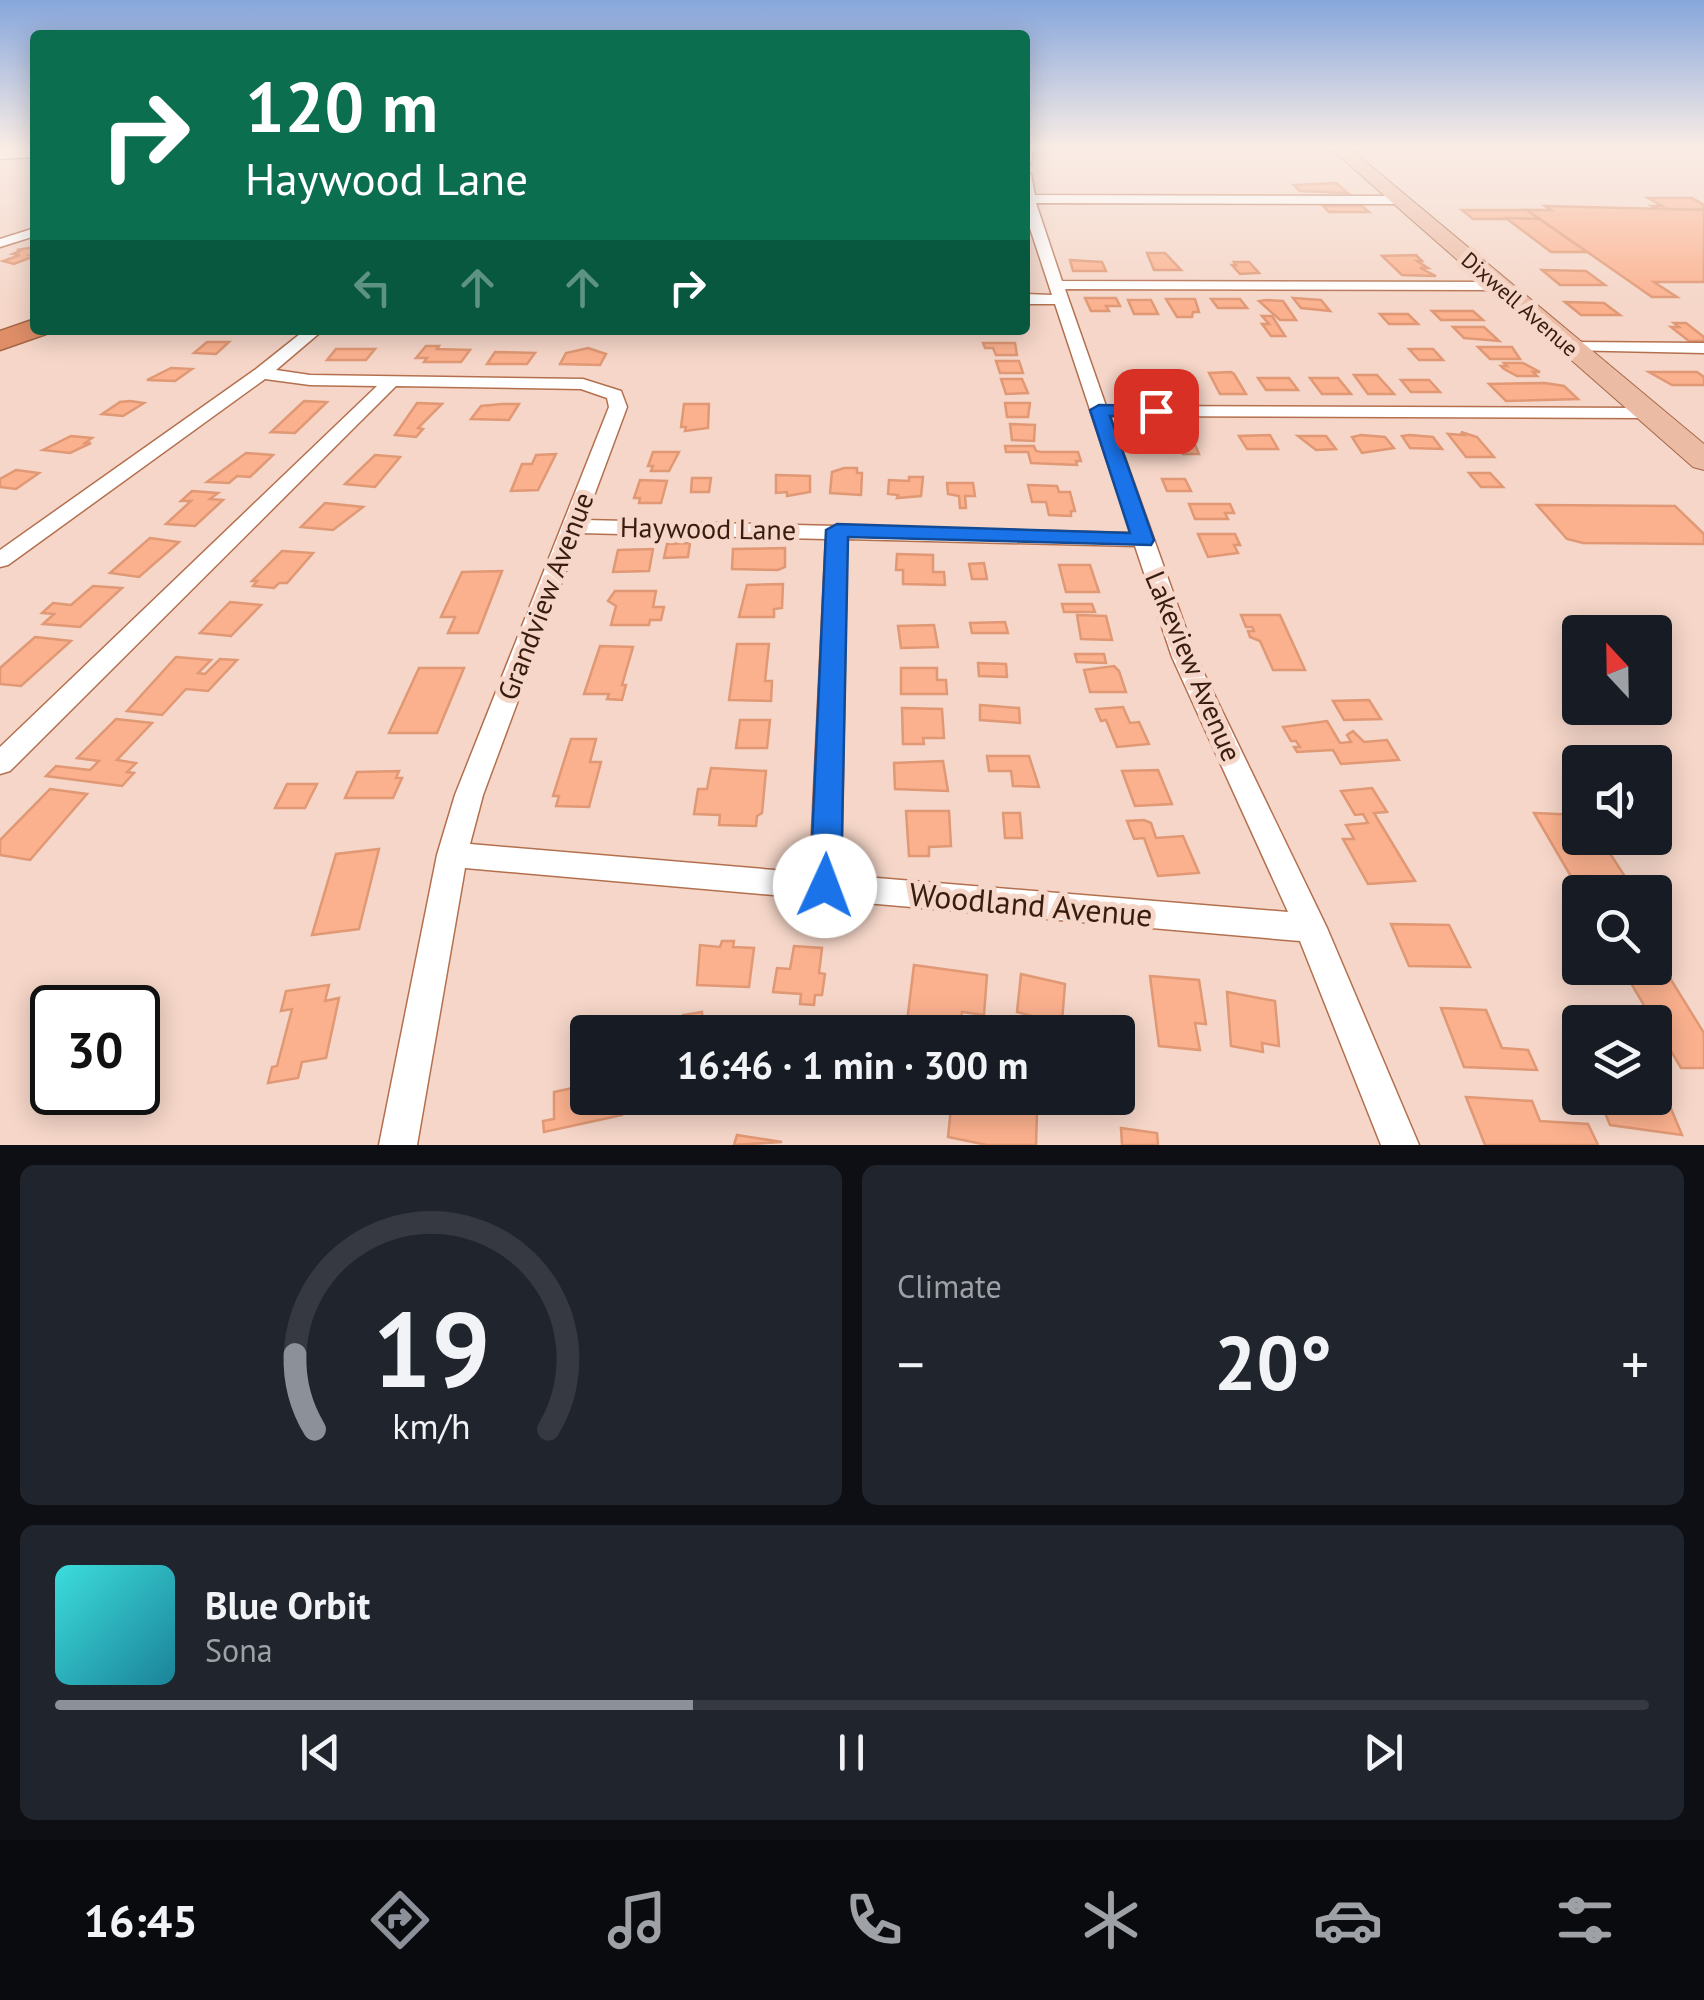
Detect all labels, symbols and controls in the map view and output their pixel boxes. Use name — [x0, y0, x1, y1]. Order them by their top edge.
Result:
text: 120 m — [245, 61, 438, 151]
icon: right — [80, 70, 210, 200]
text: Haywood Lane — [245, 149, 528, 207]
street label: Dixwell Avenue — [1456, 246, 1584, 362]
icon: left — [345, 260, 400, 315]
icon: ahead — [450, 260, 505, 315]
icon: ahead — [555, 260, 610, 315]
icon: right — [660, 260, 715, 315]
pin — [1114, 369, 1199, 454]
icon: arrive — [1129, 384, 1184, 439]
street label: Grandview Avenue — [488, 487, 602, 705]
street label: Haywood Lane — [620, 508, 796, 548]
street label: Lakeview Avenue — [1137, 565, 1251, 767]
north arrow — [1562, 615, 1672, 725]
map controls — [1562, 615, 1672, 1115]
button: sound — [1562, 745, 1672, 855]
position arrow — [773, 834, 877, 938]
street label: Woodland Avenue — [908, 872, 1154, 936]
button: search — [1562, 875, 1672, 985]
speed limit sign: 30 — [30, 985, 160, 1115]
button: layers — [1562, 1005, 1672, 1115]
text: 16:46 · 1 min · 300 m — [677, 1040, 1028, 1089]
text: Climate — [897, 1265, 1002, 1307]
text: 19 — [372, 1281, 490, 1416]
text: 20° — [1214, 1314, 1332, 1411]
text: − — [897, 1328, 925, 1399]
text: + — [1621, 1328, 1649, 1399]
text: km/h — [392, 1403, 470, 1449]
text: Blue Orbit — [205, 1580, 370, 1629]
text: Sona — [205, 1629, 273, 1671]
icon: previous — [293, 1725, 348, 1780]
icon: pause — [824, 1725, 879, 1780]
icon: next — [1356, 1725, 1411, 1780]
icon: directions — [365, 1885, 435, 1955]
icon: music — [602, 1885, 672, 1955]
icon: phone — [839, 1885, 909, 1955]
icon: climate — [1076, 1885, 1146, 1955]
icon: car — [1313, 1885, 1383, 1955]
icon: filters — [1550, 1885, 1620, 1955]
text: 16:45 — [84, 1891, 198, 1949]

